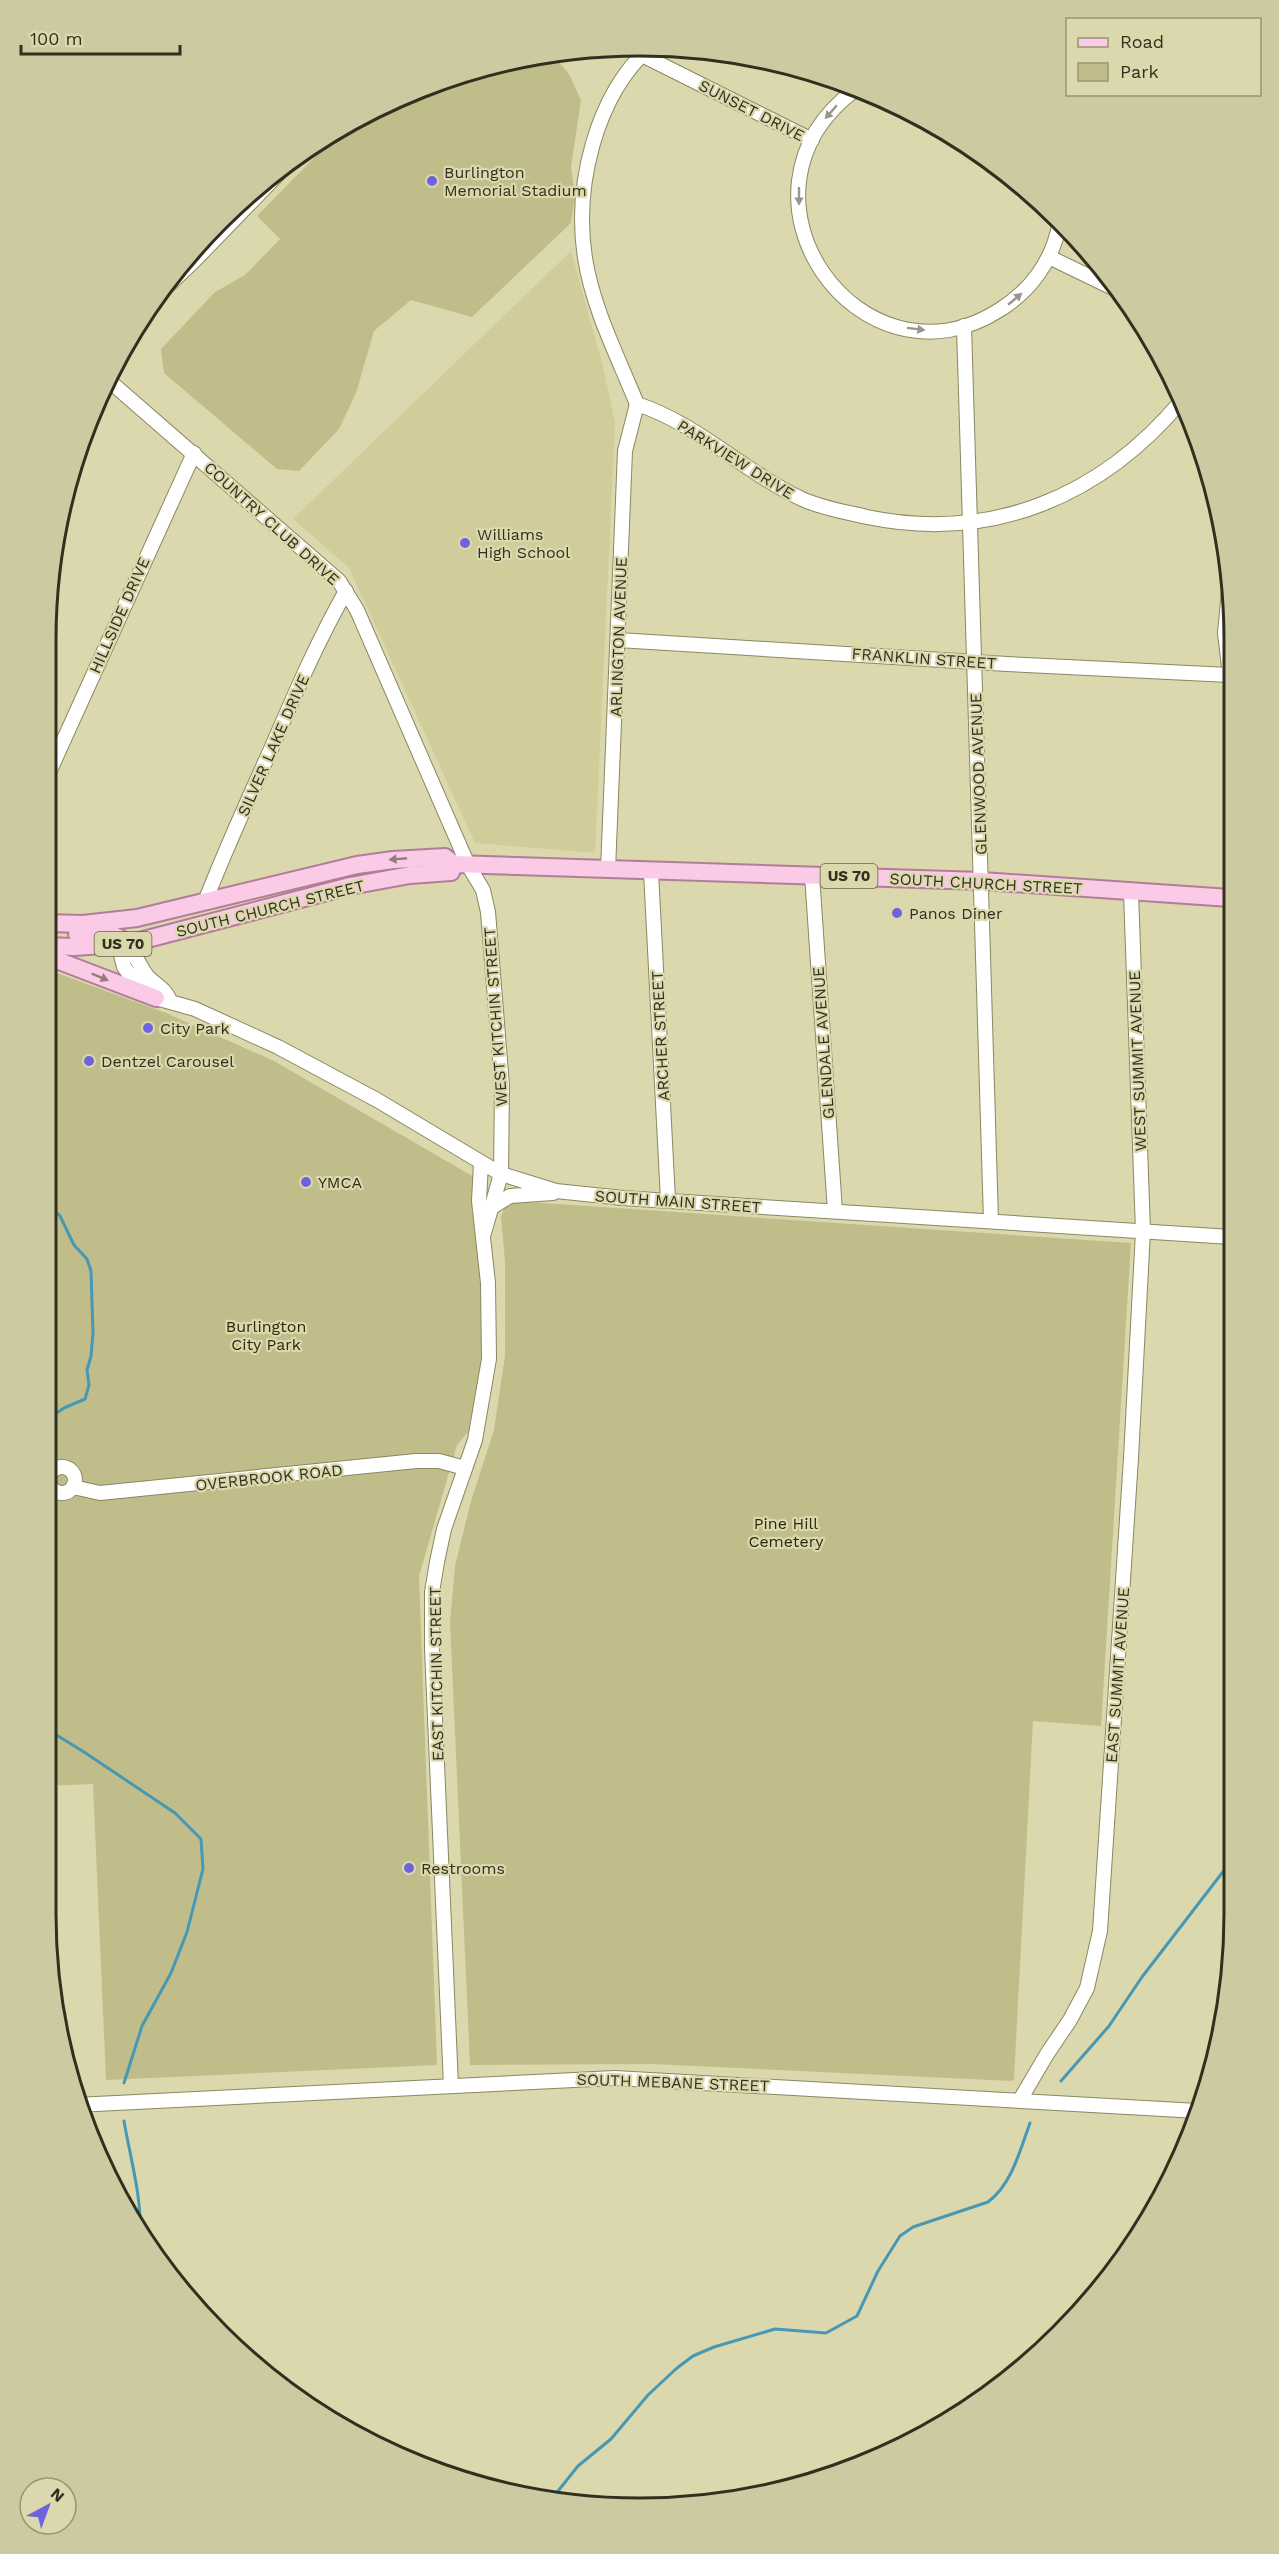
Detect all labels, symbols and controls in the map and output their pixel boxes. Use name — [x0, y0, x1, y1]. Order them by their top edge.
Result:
scale bar — [21, 18, 180, 56]
legend — [1066, 18, 1261, 96]
text: 100 m — [30, 28, 83, 49]
text: Road — [1120, 31, 1164, 52]
text: Park — [1120, 61, 1159, 82]
street label: SUNSET DRIVE — [696, 76, 808, 145]
one-way arrow — [825, 104, 838, 119]
place label: Burlington Memorial Stadium — [444, 163, 587, 200]
marker: Burlington Memorial Stadium — [425, 174, 439, 188]
one-way arrow — [794, 187, 804, 206]
one-way arrow — [1007, 293, 1022, 306]
one-way arrow — [907, 324, 926, 334]
street label: PARKVIEW DRIVE — [674, 416, 798, 503]
street label: COUNTRY CLUB DRIVE — [200, 458, 343, 589]
place label: Williams High School — [477, 525, 570, 562]
marker: Williams High School — [458, 536, 472, 550]
street label: HILLSIDE DRIVE — [85, 554, 154, 676]
street label: ARLINGTON AVENUE — [606, 557, 631, 717]
street label: FRANKLIN STREET — [851, 644, 997, 673]
street label: SILVER LAKE DRIVE — [234, 671, 313, 819]
street label: GLENWOOD AVENUE — [966, 693, 991, 855]
one-way arrow — [389, 854, 408, 864]
road number: US 70 — [820, 864, 878, 888]
street label: SOUTH CHURCH STREET — [889, 869, 1083, 898]
street label: SOUTH CHURCH STREET — [174, 876, 367, 941]
place label: Panos Diner — [909, 904, 1003, 923]
marker: Panos Diner — [890, 906, 904, 920]
street label: WEST KITCHIN STREET — [480, 926, 511, 1107]
road number: US 70 — [94, 932, 152, 956]
street label: GLENDALE AVENUE — [809, 966, 838, 1120]
street label: ARCHER STREET — [648, 970, 673, 1102]
street label: WEST SUMMIT AVENUE — [1125, 970, 1150, 1152]
one-way arrow — [92, 972, 110, 982]
place label: City Park — [160, 1019, 230, 1038]
marker: City Park — [141, 1021, 155, 1035]
place label: Dentzel Carousel — [101, 1052, 234, 1071]
marker: Dentzel Carousel — [82, 1054, 96, 1068]
place label: YMCA — [318, 1173, 362, 1192]
marker: YMCA — [299, 1175, 313, 1189]
street label: SOUTH MAIN STREET — [594, 1186, 762, 1217]
park label: Burlington City Park — [226, 1317, 306, 1354]
street label: OVERBROOK ROAD — [195, 1460, 344, 1495]
park label: Pine Hill Cemetery — [748, 1514, 824, 1551]
street label: EAST KITCHIN STREET — [425, 1586, 448, 1761]
street label: EAST SUMMIT AVENUE — [1102, 1586, 1133, 1764]
place label: Restrooms — [421, 1859, 505, 1878]
marker: Restrooms — [402, 1861, 416, 1875]
street label: SOUTH MEBANE STREET — [576, 2070, 770, 2095]
north arrow — [18, 2476, 78, 2536]
text: N — [47, 2484, 68, 2506]

